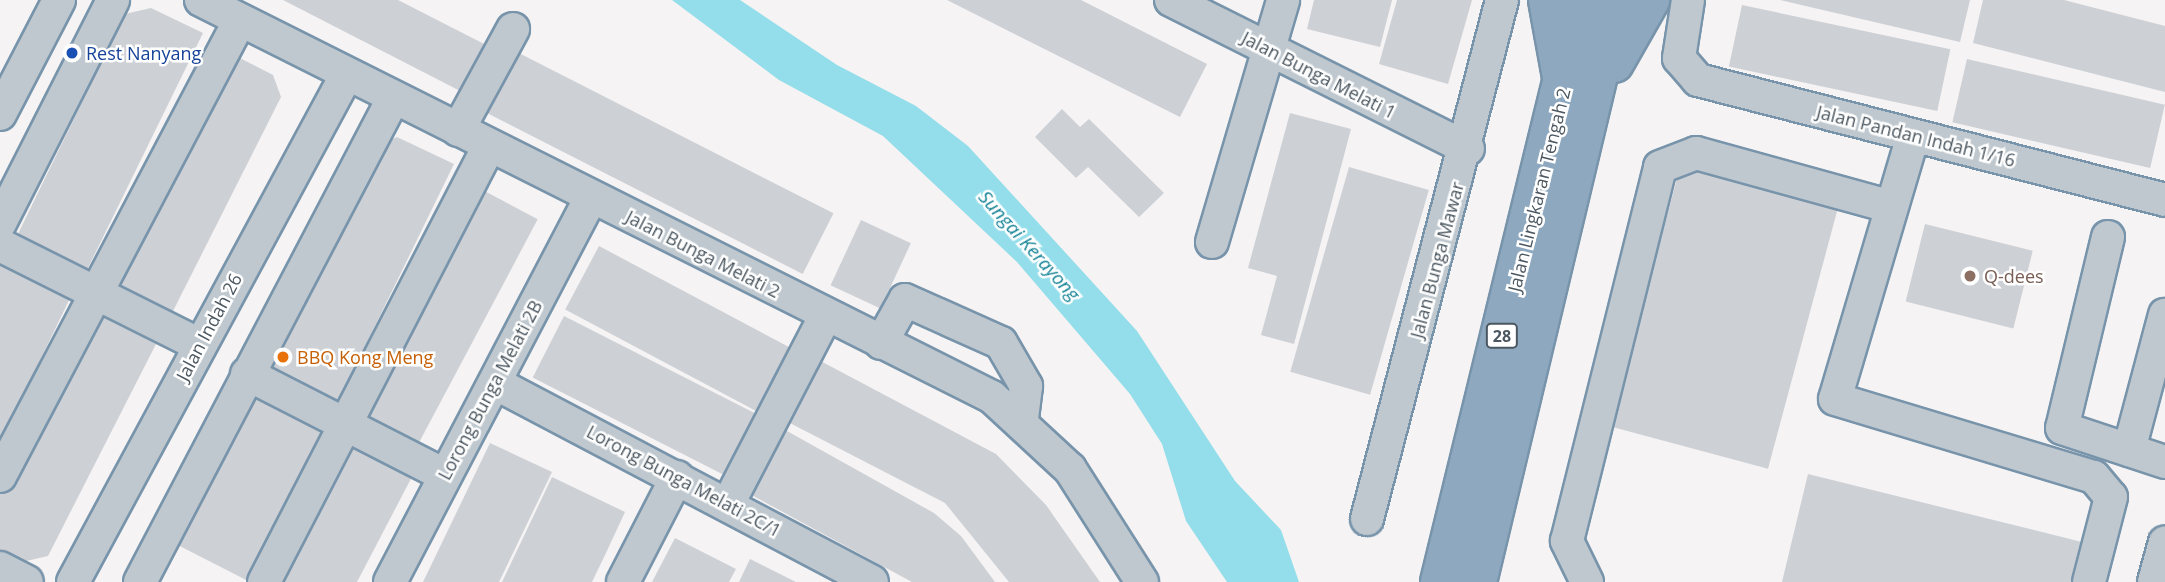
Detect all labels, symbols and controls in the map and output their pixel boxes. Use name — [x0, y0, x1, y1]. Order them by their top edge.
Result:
street label: Jalan Bunga Melati 1 — [1238, 27, 1400, 123]
place label: Rest Nanyang — [86, 42, 201, 64]
marker: Rest Nanyang — [64, 45, 80, 61]
street label: Jalan Lingkaran Tengah 2 — [1503, 86, 1575, 294]
street label: Jalan Pandan Indah 1/16 — [1814, 101, 2018, 171]
street label: Jalan Bunga Mawar — [1406, 180, 1468, 340]
water label: Sungai Kerayong — [974, 186, 1084, 306]
street label: Jalan Bunga Melati 2 — [622, 206, 784, 302]
place label: Q-dees — [1984, 265, 2044, 287]
marker: Q-dees — [1962, 268, 1978, 284]
street label: Jalan Indah 26 — [172, 270, 246, 384]
street label: Lorong Bunga Melati 2B — [433, 296, 547, 484]
road number: 28 — [1484, 324, 1520, 348]
place label: BBQ Kong Meng — [297, 346, 433, 368]
marker: BBQ Kong Meng — [275, 349, 291, 365]
street label: Lorong Bunga Melati 2C/1 — [583, 421, 785, 541]

